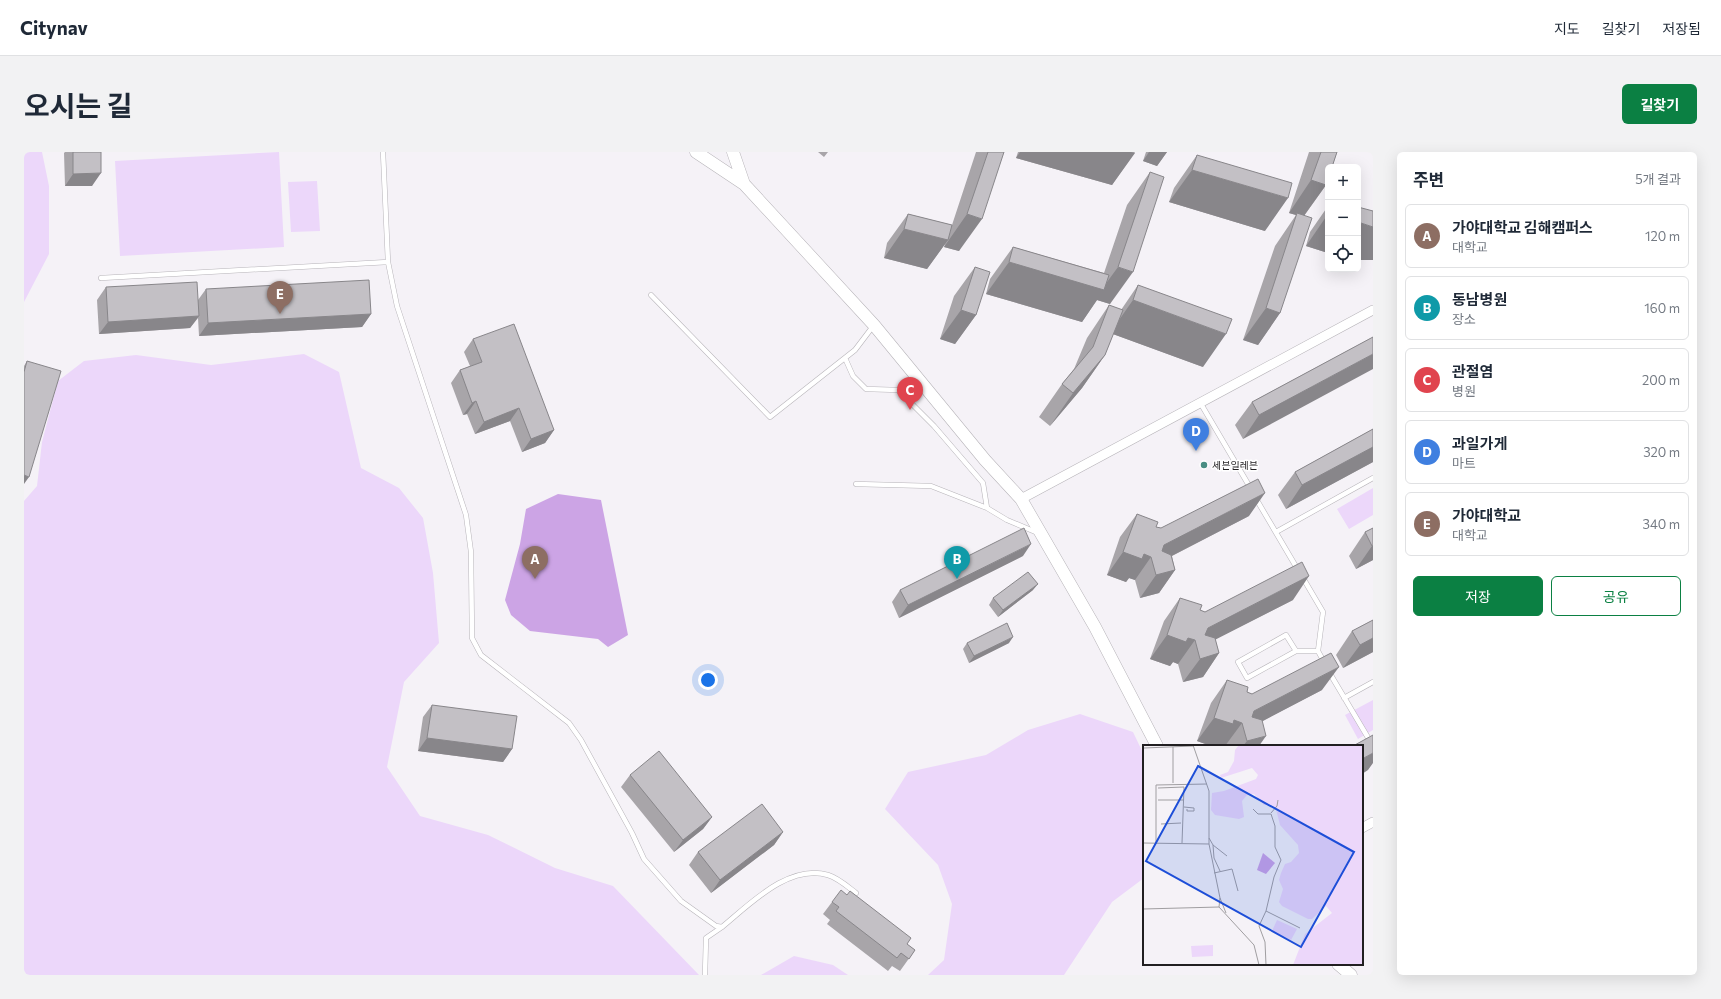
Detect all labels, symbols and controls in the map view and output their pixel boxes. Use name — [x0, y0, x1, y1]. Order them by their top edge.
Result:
text: Citynav — [20, 16, 88, 39]
text: 지도 — [1554, 20, 1580, 37]
text: 길찾기 — [1602, 20, 1640, 37]
text: 저장됨 — [1662, 20, 1701, 37]
button: 길찾기 — [1622, 84, 1697, 124]
text: 오시는 길 — [24, 88, 132, 122]
map controls — [1325, 164, 1361, 272]
button: + — [1325, 164, 1361, 200]
text: 주변 — [1413, 169, 1444, 190]
text: 5개 결과 — [1635, 171, 1681, 187]
button: − — [1325, 200, 1361, 236]
text: 가야대학교 김해캠퍼스 — [1452, 218, 1593, 236]
text: A — [1422, 228, 1432, 244]
text: 120 m — [1645, 228, 1680, 244]
button: locate — [1325, 236, 1361, 272]
text: 대학교 — [1452, 239, 1488, 255]
pin: E — [267, 281, 293, 314]
text: 동남병원 — [1452, 290, 1507, 308]
text: B — [1423, 300, 1431, 316]
text: 160 m — [1644, 300, 1680, 316]
text: 장소 — [1452, 311, 1476, 327]
text: 관절염 — [1452, 362, 1493, 380]
text: C — [1423, 372, 1431, 388]
text: 200 m — [1642, 372, 1680, 388]
pin: C — [897, 377, 923, 410]
text: 병원 — [1452, 383, 1476, 399]
pin: D — [1183, 418, 1209, 451]
text: 과일가게 — [1452, 434, 1507, 452]
text: D — [1422, 444, 1432, 460]
text: 320 m — [1643, 444, 1680, 460]
text: 마트 — [1452, 455, 1476, 471]
place label: 세븐일레븐 — [1212, 459, 1258, 471]
marker: 세븐일레븐 — [1199, 460, 1209, 470]
text: 가야대학교 — [1452, 506, 1521, 524]
text: E — [1423, 516, 1431, 532]
text: 340 m — [1642, 516, 1680, 532]
text: 대학교 — [1452, 527, 1488, 543]
pin: A — [522, 546, 548, 579]
pin: B — [944, 546, 970, 579]
button: 저장 — [1413, 576, 1543, 616]
button: 공유 — [1551, 576, 1681, 616]
your location — [698, 670, 718, 690]
inset map — [1143, 745, 1363, 965]

